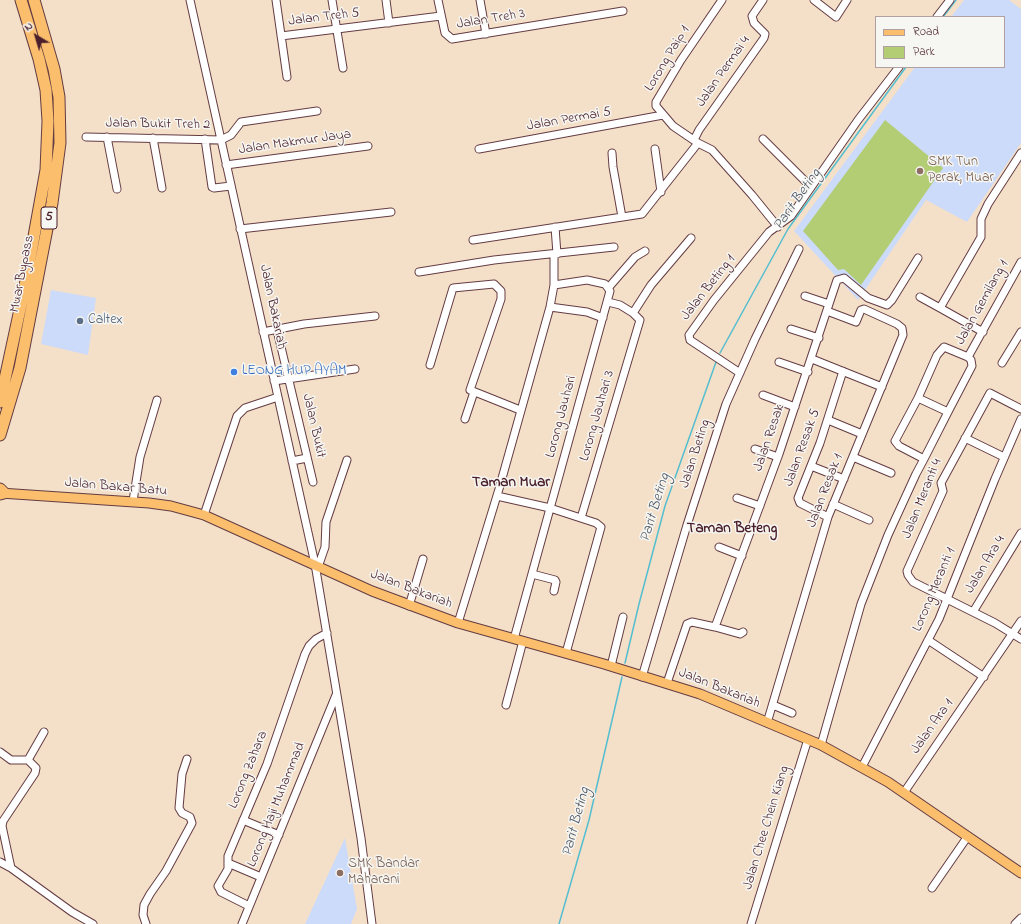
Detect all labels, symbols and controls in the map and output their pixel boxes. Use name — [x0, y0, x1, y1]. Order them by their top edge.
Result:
street label: Jalan Treh 5 — [287, 5, 361, 31]
street label: Jalan Treh 3 — [455, 6, 527, 34]
north arrow — [16, 16, 56, 56]
legend — [875, 16, 1005, 68]
text: N — [21, 18, 36, 35]
street label: Lorong Paip 1 — [642, 23, 694, 95]
text: Road — [913, 23, 939, 41]
street label: Jalan Permai 4 — [693, 33, 755, 111]
text: Park — [913, 43, 935, 61]
street label: Jalan Permai 5 — [526, 104, 612, 136]
street label: Jalan Bukit Treh 2 — [106, 116, 210, 134]
street label: Jalan Makmur Jaya — [238, 127, 352, 159]
place label: SMK Tun Perak, Muar — [928, 155, 994, 188]
water label: Parit Beting — [770, 166, 826, 234]
marker: SMK Tun Perak, Muar — [915, 166, 925, 176]
road number: 5 — [41, 207, 57, 229]
street label: Muar Bypass — [7, 234, 39, 314]
street label: Jalan Beting 1 — [678, 252, 740, 324]
street label: Jalan Gemilang 1 — [953, 258, 1013, 348]
street label: Jalan Bakariah — [255, 263, 289, 351]
place label: Caltex — [88, 313, 123, 329]
marker: Caltex — [75, 316, 85, 326]
place label: LEONG HUP AYAM — [242, 364, 347, 380]
marker: LEONG HUP AYAM — [229, 367, 239, 377]
street label: Lorong Jauhari 3 — [577, 369, 619, 463]
street label: Lorong Jauhari — [543, 374, 581, 460]
street label: Jalan Bukit — [297, 392, 329, 460]
street label: Jalan Resak — [751, 402, 789, 474]
street label: Jalan Resak 5 — [781, 407, 825, 489]
street label: Jalan Beting — [677, 418, 715, 490]
street label: Jalan Resak 1 — [804, 452, 848, 530]
street label: Jalan Meranti 4 — [899, 457, 947, 541]
water label: Parit Beting — [637, 472, 675, 544]
street label: Jalan Bakar Batu — [64, 475, 168, 501]
district label: Taman Muar — [472, 475, 550, 493]
district label: Taman Beteng — [687, 521, 777, 539]
street label: Jalan Ara 4 — [962, 533, 1010, 597]
street label: Lorong Meranti 1 — [910, 546, 960, 634]
street label: Jalan Bakariah — [368, 567, 454, 613]
street label: Jalan Bakariah — [676, 665, 762, 713]
street label: Jalan Ara 1 — [908, 696, 958, 758]
street label: Lorong Zahara — [226, 729, 272, 811]
street label: Lorong Haji Muhammad — [244, 740, 310, 870]
street label: Jalan Chee Chein Kiang — [740, 764, 794, 892]
water label: Parit Beting — [559, 786, 595, 858]
place label: SMK Bandar Maharani — [348, 857, 419, 890]
marker: SMK Bandar Maharani — [335, 868, 345, 878]

